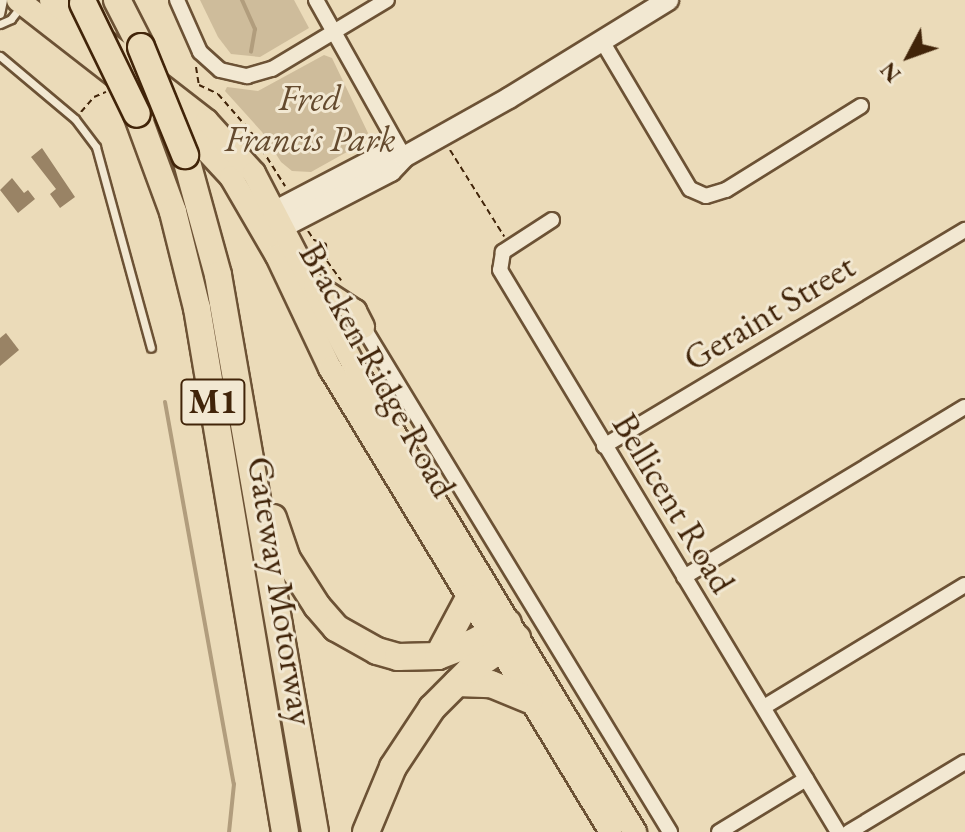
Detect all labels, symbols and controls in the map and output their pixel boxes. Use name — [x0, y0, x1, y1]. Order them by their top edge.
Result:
north arrow — [869, 16, 949, 96]
text: N — [874, 56, 907, 88]
park label: Fred Francis Park — [224, 75, 396, 160]
street label: Bracken Ridge Road — [290, 235, 466, 505]
street label: Geraint Street — [676, 244, 862, 380]
road number: M1 — [179, 372, 247, 432]
street label: Bellicent Road — [603, 405, 745, 601]
street label: Gateway Motorway — [238, 453, 324, 729]

